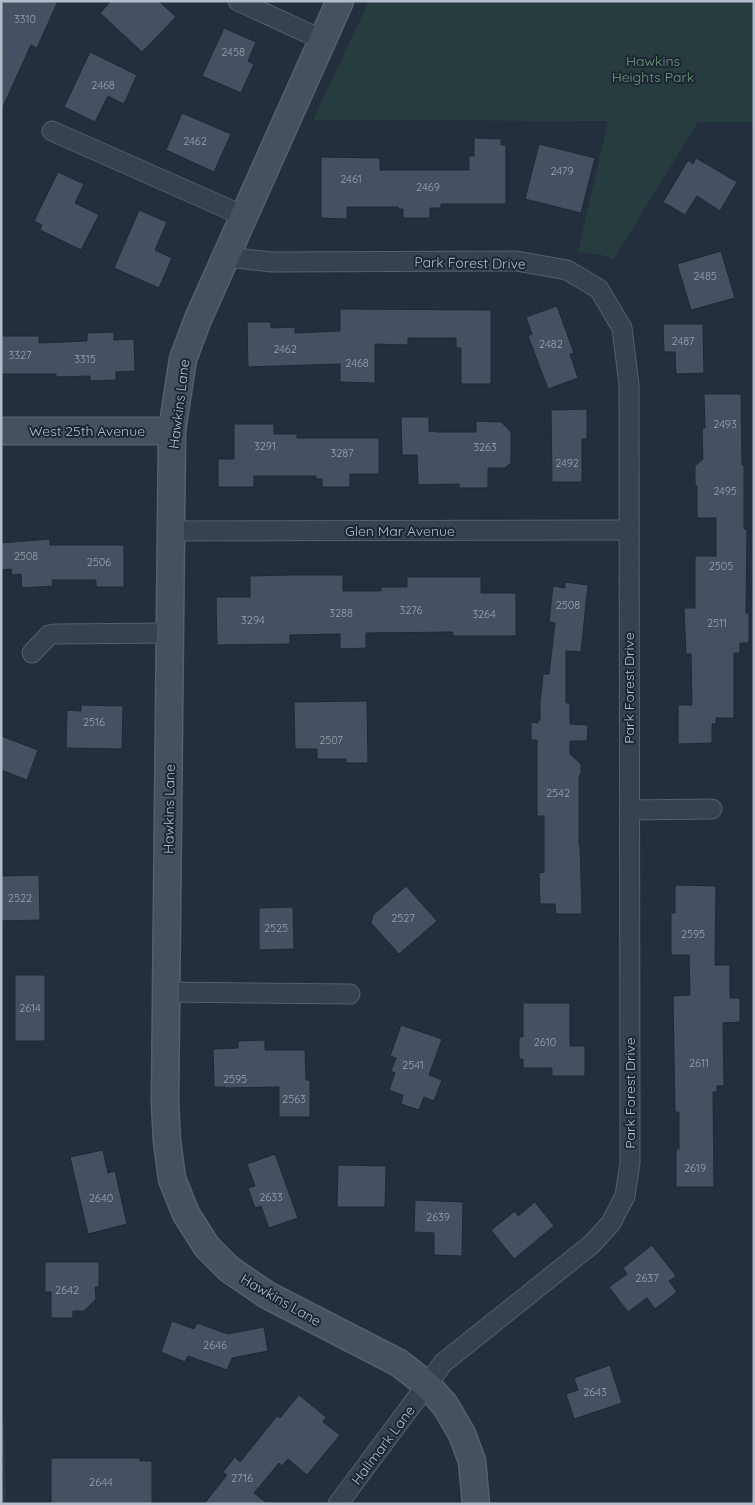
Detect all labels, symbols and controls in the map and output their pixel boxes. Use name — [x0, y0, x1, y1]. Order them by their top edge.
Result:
house number: 3310 — [14, 12, 36, 26]
house number: 2458 — [221, 45, 245, 59]
park label: Hawkins Heights Park — [612, 52, 694, 86]
house number: 2468 — [91, 78, 115, 92]
house number: 2462 — [183, 134, 207, 148]
house number: 2479 — [550, 164, 574, 178]
house number: 2461 — [340, 172, 362, 186]
house number: 2469 — [416, 180, 440, 194]
street label: Park Forest Drive — [414, 253, 526, 273]
house number: 2485 — [693, 269, 717, 283]
house number: 2487 — [672, 334, 695, 348]
house number: 2482 — [539, 337, 563, 351]
house number: 2462 — [273, 342, 297, 356]
house number: 3327 — [8, 348, 32, 362]
house number: 3315 — [74, 352, 96, 366]
house number: 2468 — [345, 356, 369, 370]
street label: Hawkins Lane — [165, 358, 193, 450]
house number: 2493 — [713, 417, 737, 431]
street label: West 25th Avenue — [29, 422, 145, 440]
house number: 3291 — [254, 439, 276, 453]
house number: 3263 — [473, 440, 497, 454]
house number: 3287 — [330, 446, 354, 460]
house number: 2492 — [555, 456, 579, 470]
house number: 2495 — [713, 484, 737, 498]
street label: Glen Mar Avenue — [345, 522, 455, 540]
house number: 2508 — [14, 549, 38, 563]
house number: 2506 — [87, 555, 111, 569]
house number: 2505 — [709, 559, 733, 573]
house number: 2508 — [556, 598, 580, 612]
house number: 3276 — [400, 603, 423, 617]
house number: 3288 — [329, 606, 353, 620]
house number: 3264 — [472, 607, 496, 621]
house number: 3294 — [241, 613, 265, 627]
house number: 2511 — [707, 616, 727, 630]
street label: Park Forest Drive — [620, 632, 638, 744]
house number: 2516 — [83, 715, 105, 729]
house number: 2507 — [319, 733, 343, 747]
street label: Hawkins Lane — [159, 764, 179, 854]
house number: 2542 — [546, 786, 570, 800]
house number: 2522 — [8, 891, 32, 905]
house number: 2527 — [391, 911, 415, 925]
house number: 2525 — [264, 921, 288, 935]
house number: 2595 — [681, 927, 705, 941]
house number: 2614 — [19, 1001, 41, 1015]
house number: 2610 — [534, 1035, 556, 1049]
street label: Park Forest Drive — [621, 1037, 639, 1149]
house number: 2611 — [689, 1056, 709, 1070]
house number: 2541 — [402, 1058, 424, 1072]
house number: 2595 — [223, 1072, 247, 1086]
house number: 2563 — [282, 1092, 306, 1106]
house number: 2619 — [684, 1161, 706, 1175]
house number: 2633 — [259, 1190, 283, 1204]
house number: 2640 — [89, 1191, 113, 1205]
house number: 2639 — [426, 1210, 450, 1224]
street label: Hawkins Lane — [238, 1270, 325, 1330]
house number: 2637 — [635, 1271, 659, 1285]
house number: 2642 — [55, 1283, 79, 1297]
house number: 2646 — [203, 1338, 227, 1352]
house number: 2643 — [583, 1385, 607, 1399]
street label: Hallmark Lane — [347, 1402, 419, 1488]
house number: 2716 — [231, 1471, 253, 1485]
house number: 2644 — [89, 1475, 113, 1489]

